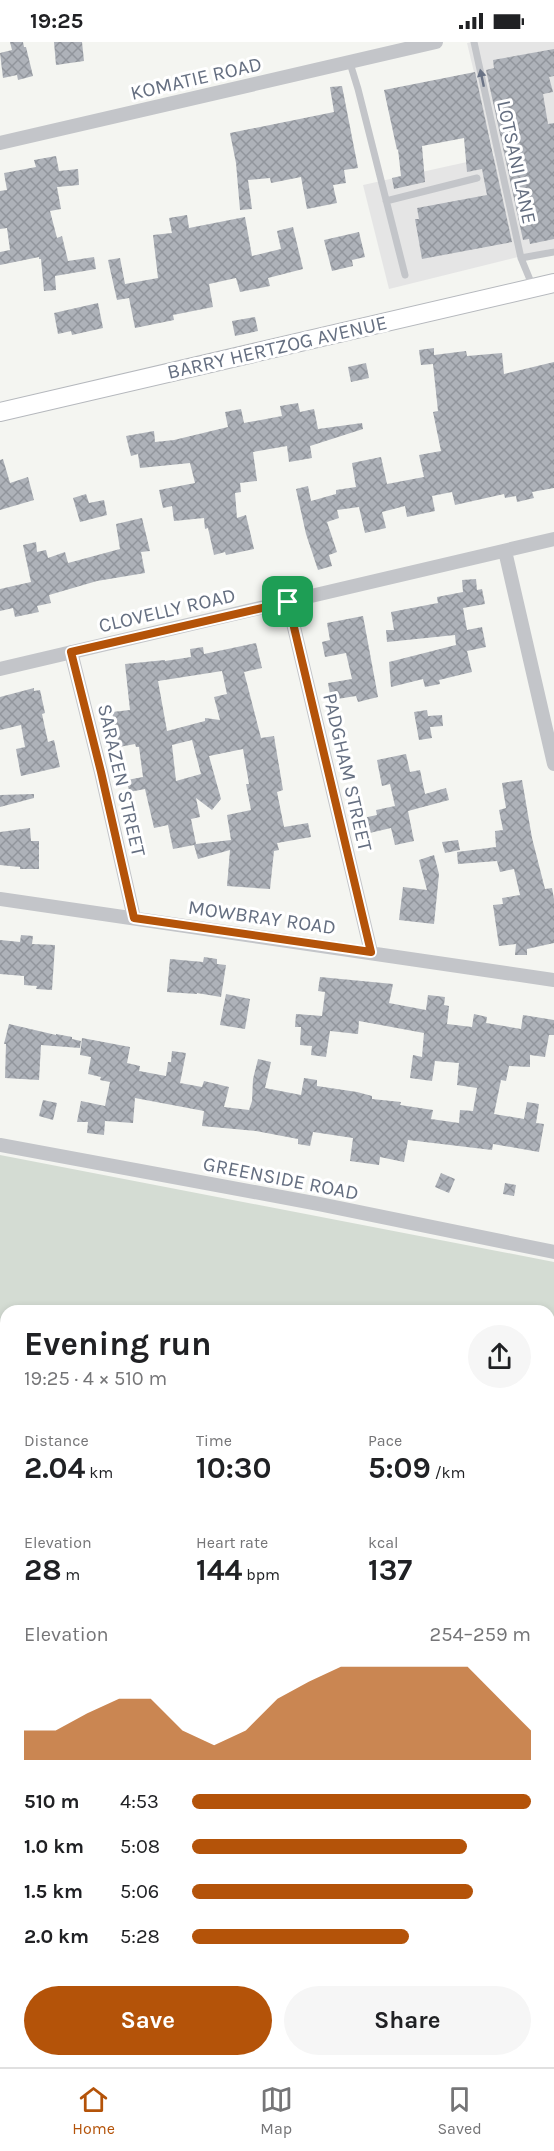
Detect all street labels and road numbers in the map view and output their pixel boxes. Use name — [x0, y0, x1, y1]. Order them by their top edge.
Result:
street label: KOMATIE ROAD — [128, 52, 264, 105]
street label: LOTSANI LANE — [492, 98, 541, 226]
street label: BARRY HERTZOG AVENUE — [165, 311, 389, 384]
street label: CLOVELLY ROAD — [96, 584, 238, 637]
street label: PADGHAM STREET — [318, 691, 377, 853]
street label: SARAZEN STREET — [93, 702, 150, 859]
street label: MOWBRAY ROAD — [187, 896, 337, 939]
street label: GREENSIDE ROAD — [201, 1152, 361, 1205]

